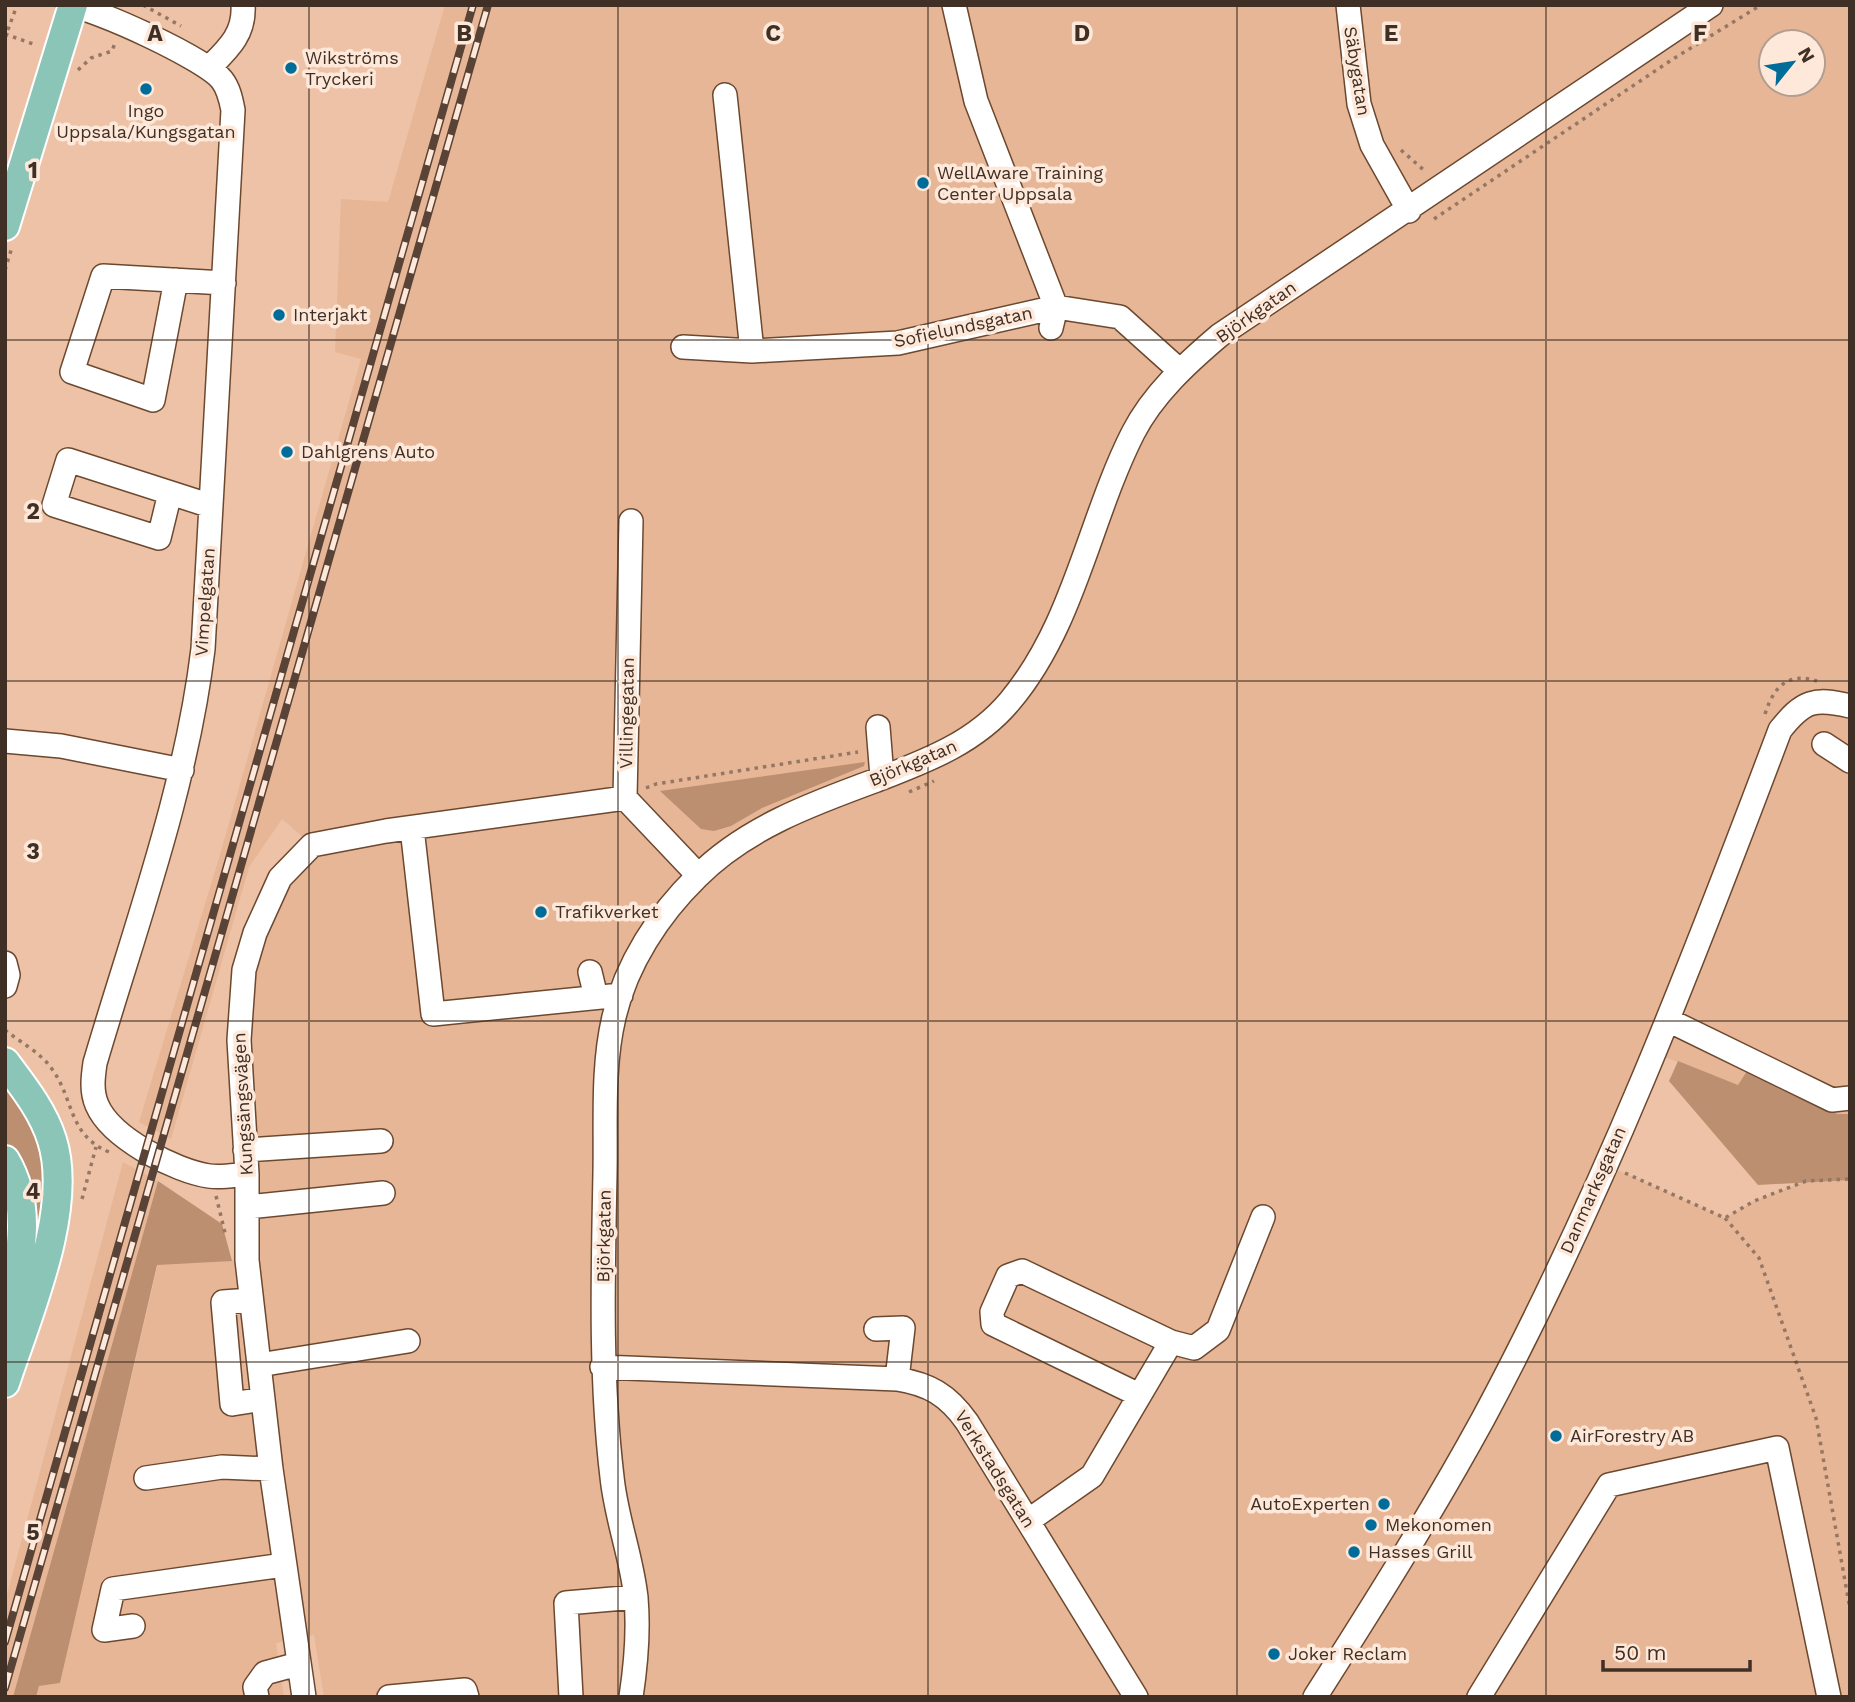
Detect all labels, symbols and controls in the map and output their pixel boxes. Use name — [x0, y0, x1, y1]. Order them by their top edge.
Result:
text: A — [147, 20, 163, 47]
text: B — [456, 20, 472, 47]
text: C — [765, 20, 781, 47]
text: D — [1074, 20, 1090, 47]
text: E — [1384, 20, 1398, 47]
text: F — [1693, 20, 1707, 47]
street label: Säbygatan — [1340, 25, 1375, 117]
north arrow — [1757, 28, 1827, 98]
text: N — [1793, 43, 1820, 67]
place label: Wikströms Tryckeri — [305, 47, 399, 89]
marker: Wikströms Tryckeri — [283, 60, 299, 76]
marker: Ingo Uppsala/Kungsgatan — [138, 81, 154, 97]
place label: Ingo Uppsala/Kungsgatan — [56, 100, 236, 142]
text: 1 — [28, 157, 38, 184]
place label: WellAware Training Center Uppsala — [937, 162, 1103, 204]
marker: WellAware Training Center Uppsala — [915, 175, 931, 191]
street label: Björkgatan — [1212, 276, 1300, 347]
street label: Sofielundsgatan — [892, 302, 1034, 351]
place label: Interjakt — [293, 304, 368, 325]
marker: Interjakt — [271, 307, 287, 323]
place label: Dahlgrens Auto — [301, 441, 435, 462]
marker: Dahlgrens Auto — [279, 444, 295, 460]
text: 2 — [26, 498, 40, 525]
street label: Vimpelgatan — [190, 547, 219, 657]
street label: Villingegatan — [615, 657, 638, 769]
street label: Björkgatan — [866, 735, 960, 790]
text: 3 — [26, 838, 40, 865]
place label: Trafikverket — [555, 901, 659, 922]
marker: Trafikverket — [533, 904, 549, 920]
street label: Kungsängsvägen — [228, 1032, 257, 1176]
street label: Danmarksgatan — [1555, 1123, 1630, 1257]
text: 4 — [26, 1178, 41, 1205]
street label: Björkgatan — [592, 1189, 615, 1283]
street label: Verkstadsgatan — [951, 1406, 1040, 1531]
place label: AirForestry AB — [1570, 1425, 1694, 1446]
marker: AirForestry AB — [1548, 1428, 1564, 1444]
place label: AutoExperten — [1250, 1493, 1370, 1514]
marker: AutoExperten — [1376, 1496, 1392, 1512]
place label: Mekonomen — [1385, 1514, 1492, 1535]
marker: Mekonomen — [1363, 1517, 1379, 1533]
text: 5 — [26, 1519, 40, 1546]
place label: Hasses Grill — [1368, 1541, 1473, 1562]
marker: Hasses Grill — [1346, 1544, 1362, 1560]
scale bar — [1603, 1628, 1750, 1672]
text: 50 m — [1614, 1640, 1666, 1665]
place label: Joker Reclam — [1288, 1643, 1407, 1664]
marker: Joker Reclam — [1266, 1646, 1282, 1662]

